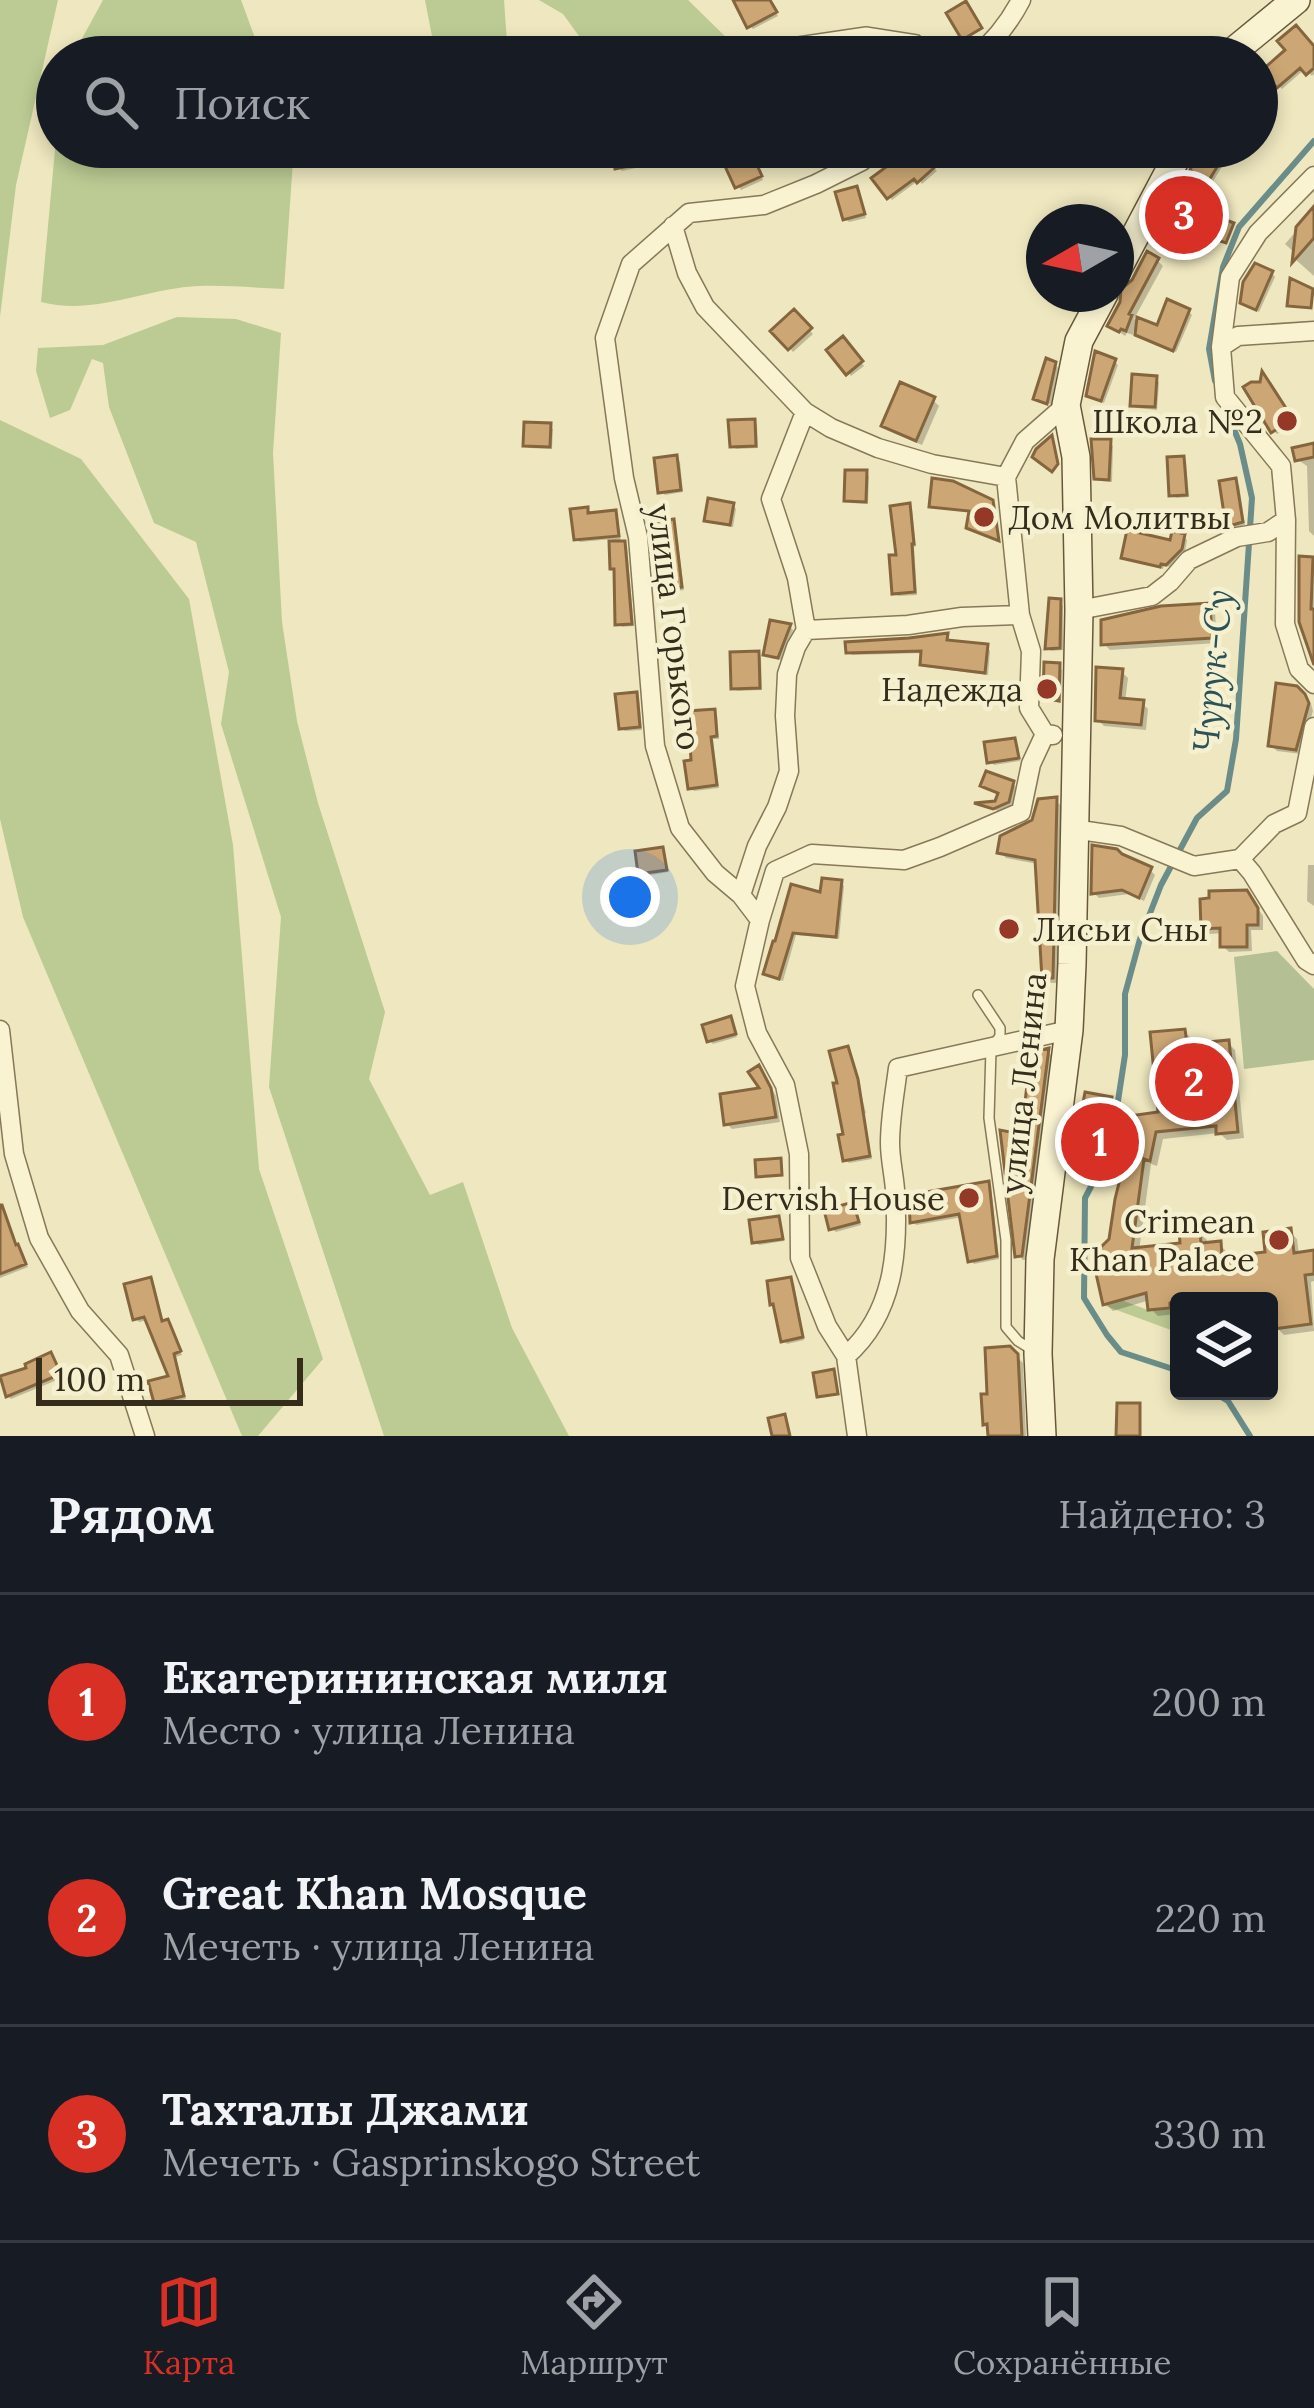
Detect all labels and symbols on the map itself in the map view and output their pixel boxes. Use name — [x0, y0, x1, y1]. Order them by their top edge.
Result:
pin: 3 — [1145, 170, 1223, 260]
north arrow — [1026, 204, 1134, 312]
place label: Школа №2 — [1092, 400, 1263, 442]
marker: Школа №2 — [1274, 408, 1300, 434]
place label: Дом Молитвы — [1008, 496, 1231, 538]
street label: улица Горького — [639, 501, 711, 753]
marker: Дом Молитвы — [971, 504, 997, 530]
water label: Чурук-Су — [1182, 587, 1242, 755]
place label: Надежда — [881, 668, 1023, 710]
marker: Надежда — [1034, 676, 1060, 702]
your location — [600, 867, 660, 927]
place label: Лисьи Сны — [1033, 908, 1208, 950]
marker: Лисьи Сны — [996, 916, 1022, 942]
street label: улица Ленина — [990, 970, 1056, 1196]
pin: 2 — [1155, 1037, 1233, 1127]
pin: 1 — [1061, 1097, 1139, 1187]
place label: Dervish House — [721, 1177, 945, 1219]
marker: Dervish House — [956, 1185, 982, 1211]
place label: Crimean Khan Palace — [1069, 1200, 1255, 1280]
marker: Crimean Khan Palace — [1266, 1227, 1292, 1253]
scale bar — [36, 1352, 303, 1405]

